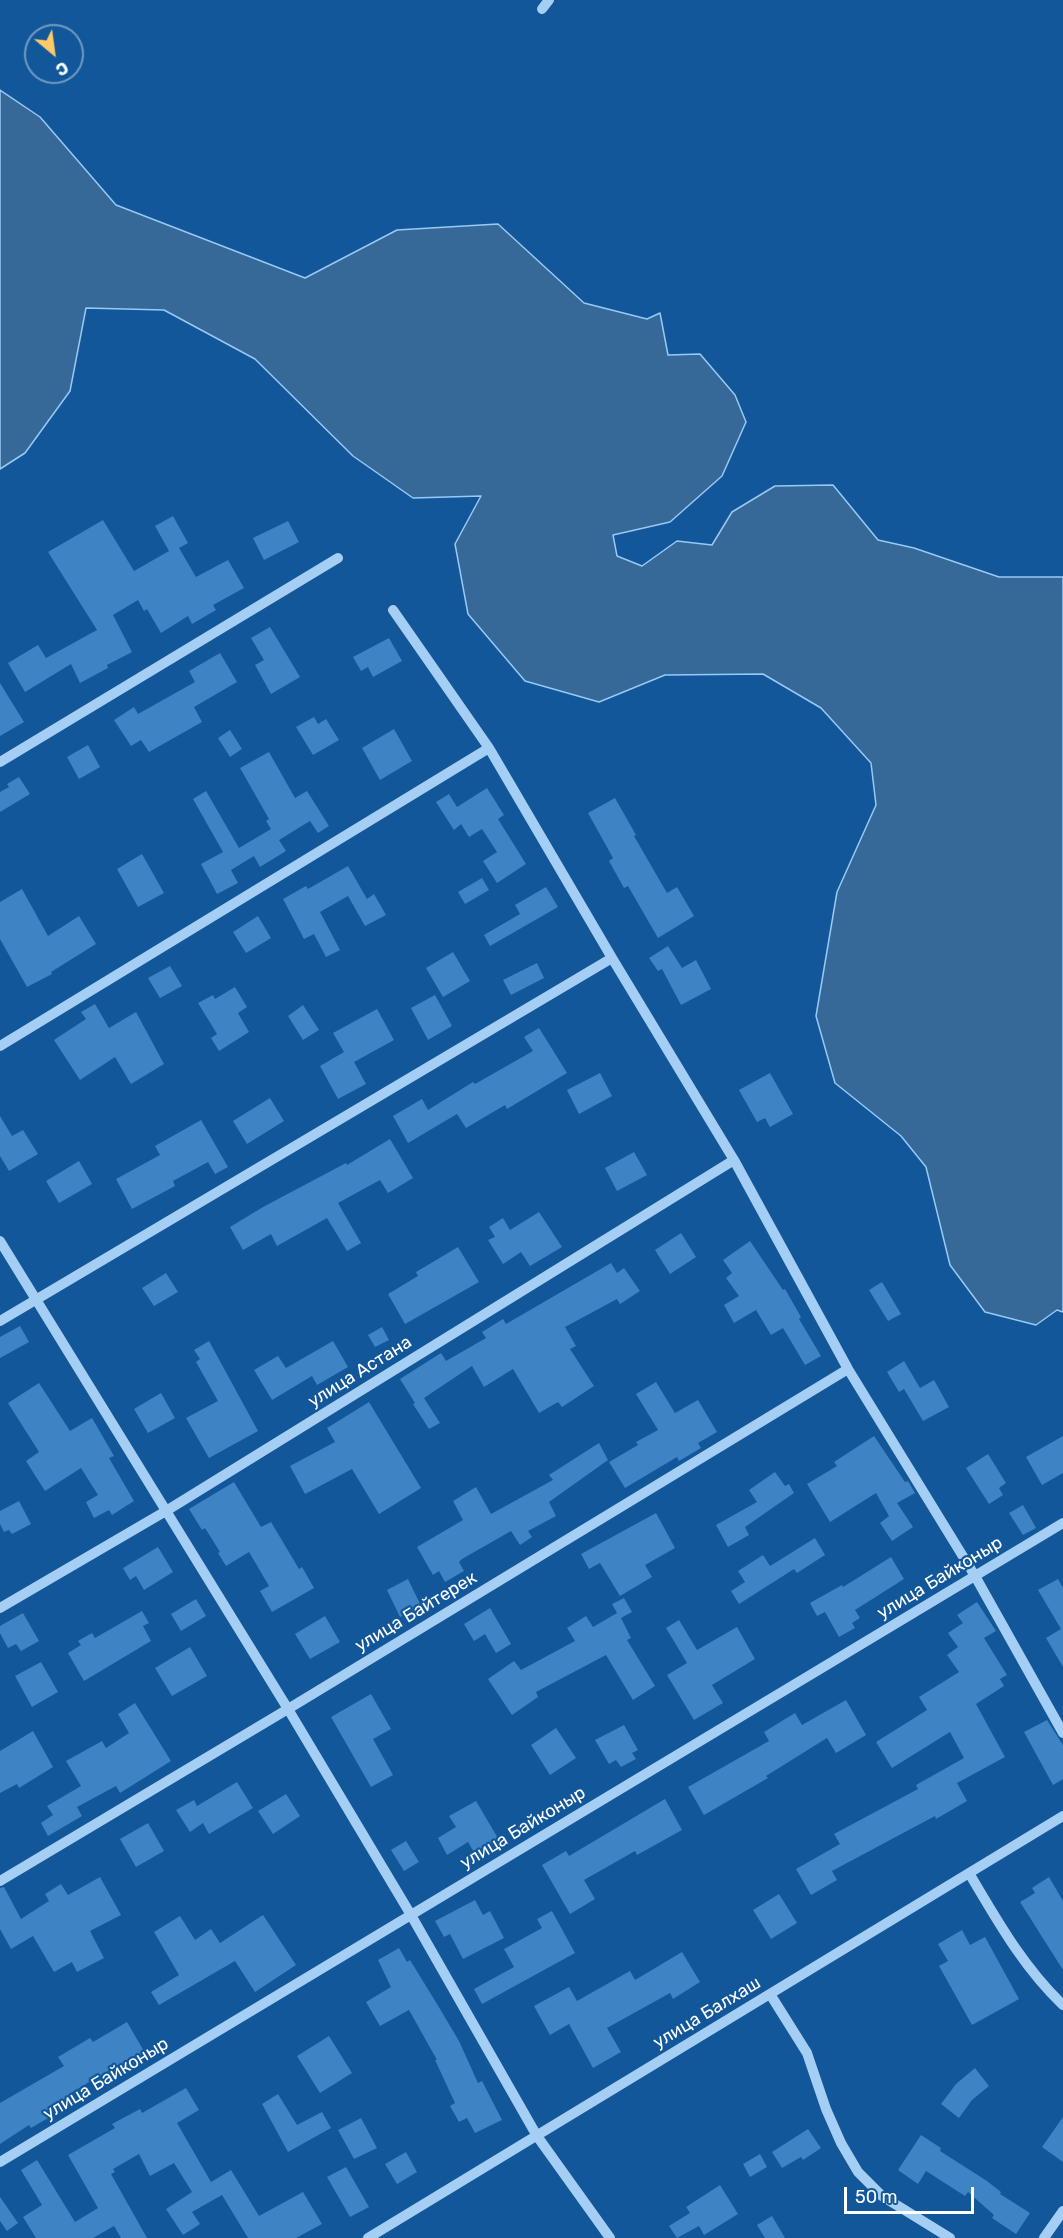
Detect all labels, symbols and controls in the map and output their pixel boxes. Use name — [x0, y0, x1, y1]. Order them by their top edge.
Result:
north arrow — [24, 24, 84, 84]
text: С — [52, 57, 72, 79]
street label: улица Астана — [304, 1332, 416, 1412]
street label: улица Байконыр — [873, 1532, 1007, 1624]
street label: улица Байтерек — [351, 1567, 481, 1657]
street label: улица Байконыр — [456, 1782, 590, 1874]
street label: улица Балхаш — [649, 1972, 765, 2054]
street label: улица Байконыр — [39, 2033, 173, 2125]
scale bar — [847, 2175, 978, 2213]
text: 50 m — [855, 2186, 898, 2208]

